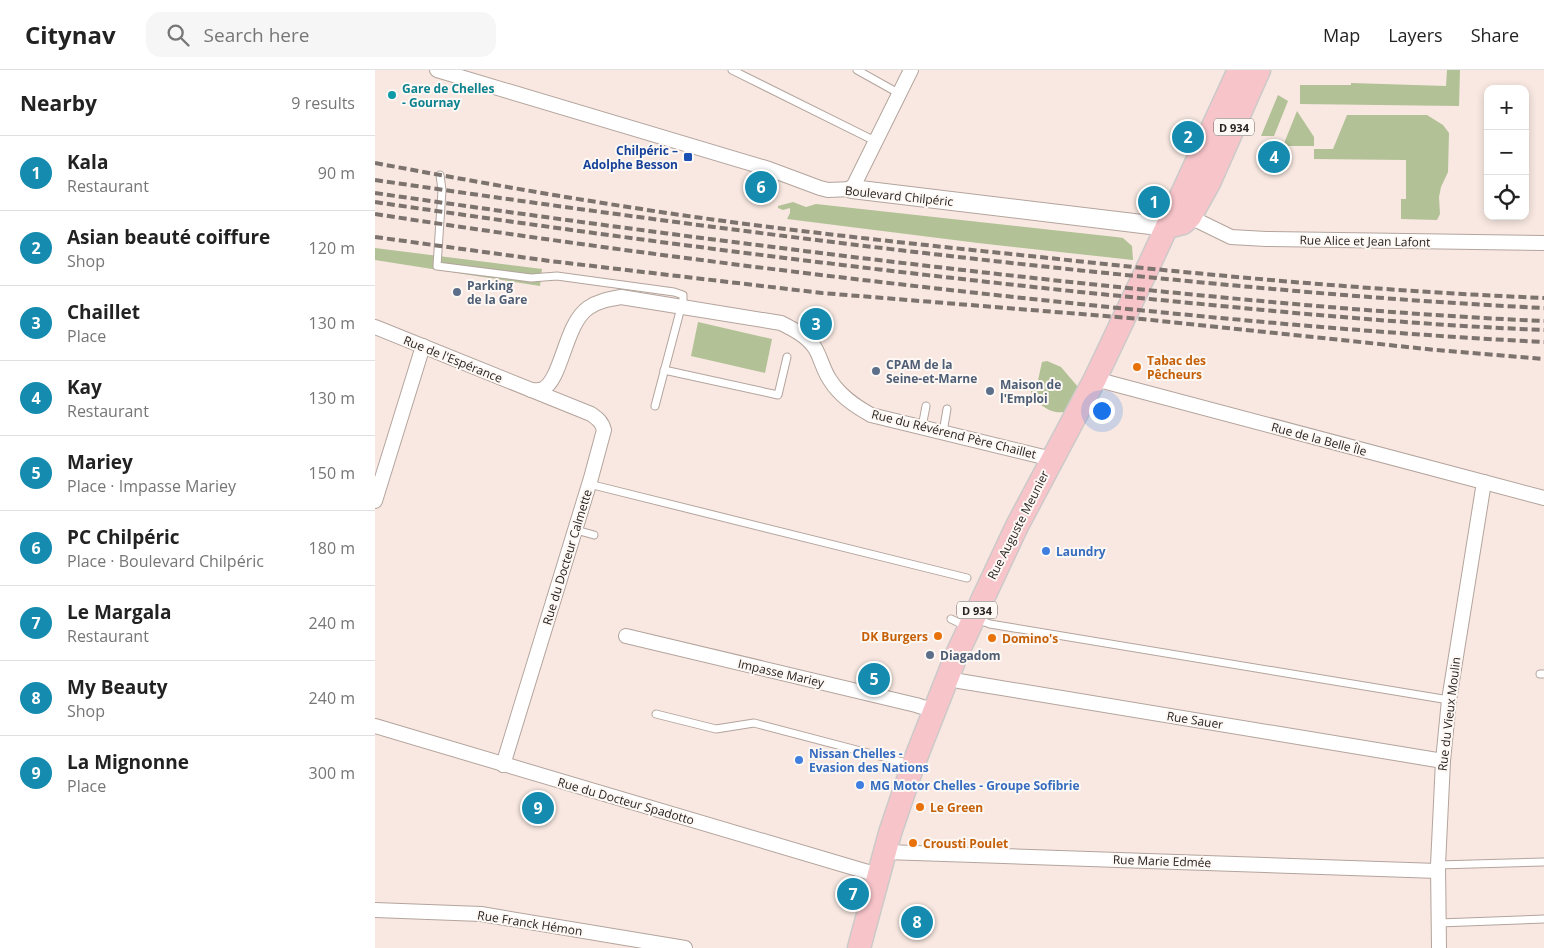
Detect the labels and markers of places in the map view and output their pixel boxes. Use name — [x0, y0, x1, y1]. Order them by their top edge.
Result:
place label: Gare de Chelles - Gournay — [402, 80, 494, 111]
marker: Gare de Chelles - Gournay — [386, 89, 398, 101]
pin: 2 — [1172, 118, 1204, 156]
pin: 4 — [1258, 138, 1290, 176]
place label: Chilpéric – Adolphe Besson — [583, 142, 678, 173]
marker: Chilpéric – Adolphe Besson — [682, 151, 694, 163]
pin: 6 — [745, 168, 777, 206]
pin: 1 — [1138, 183, 1170, 221]
place label: Parking de la Gare — [467, 277, 527, 308]
marker: Parking de la Gare — [451, 286, 463, 298]
pin: 3 — [800, 305, 832, 343]
place label: Tabac des Pêcheurs — [1147, 352, 1206, 383]
place label: CPAM de la Seine-et-Marne — [886, 356, 977, 387]
marker: Tabac des Pêcheurs — [1131, 361, 1143, 373]
marker: CPAM de la Seine-et-Marne — [870, 365, 882, 377]
place label: Maison de l'Emploi — [1000, 376, 1061, 407]
marker: Maison de l'Emploi — [984, 385, 996, 397]
place label: Laundry — [1056, 543, 1106, 560]
marker: Laundry — [1040, 545, 1052, 557]
place label: DK Burgers — [861, 628, 928, 645]
marker: DK Burgers — [932, 630, 944, 642]
place label: Domino's — [1002, 630, 1058, 647]
marker: Domino's — [986, 632, 998, 644]
place label: Diagadom — [940, 647, 1001, 664]
marker: Diagadom — [924, 649, 936, 661]
pin: 5 — [858, 660, 890, 698]
place label: Nissan Chelles - Evasion des Nations — [809, 745, 929, 776]
marker: Nissan Chelles - Evasion des Nations — [793, 754, 805, 766]
place label: MG Motor Chelles - Groupe Sofibrie — [870, 777, 1080, 794]
marker: MG Motor Chelles - Groupe Sofibrie — [854, 779, 866, 791]
pin: 9 — [522, 789, 554, 827]
place label: Le Green — [930, 799, 983, 816]
marker: Le Green — [914, 801, 926, 813]
place label: Crousti Poulet — [923, 835, 1008, 852]
marker: Crousti Poulet — [907, 837, 919, 849]
pin: 7 — [837, 875, 869, 913]
pin: 8 — [901, 903, 933, 941]

